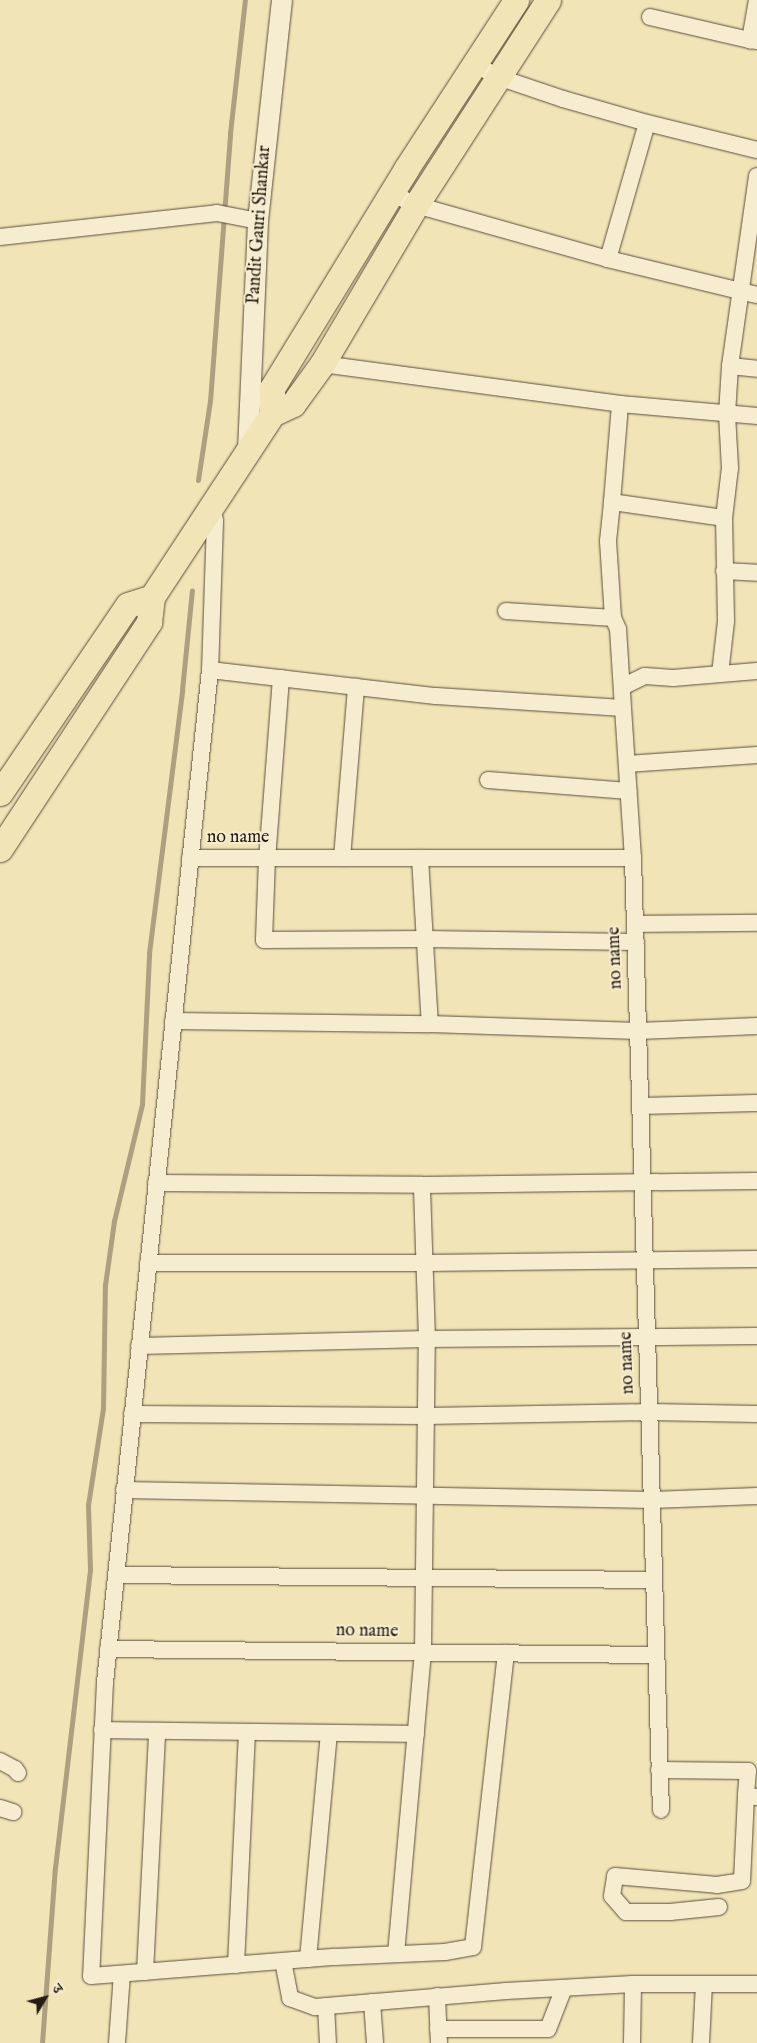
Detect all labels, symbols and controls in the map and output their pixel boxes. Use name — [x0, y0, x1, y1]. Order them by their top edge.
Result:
street label: Pandit Gauri Shankar — [244, 145, 276, 305]
street label: no name — [207, 827, 269, 849]
street label: no name — [604, 926, 628, 990]
street label: no name — [616, 1331, 640, 1395]
street label: no name — [335, 1621, 399, 1643]
north arrow — [20, 1973, 70, 2023]
text: उ — [48, 1981, 66, 1997]

